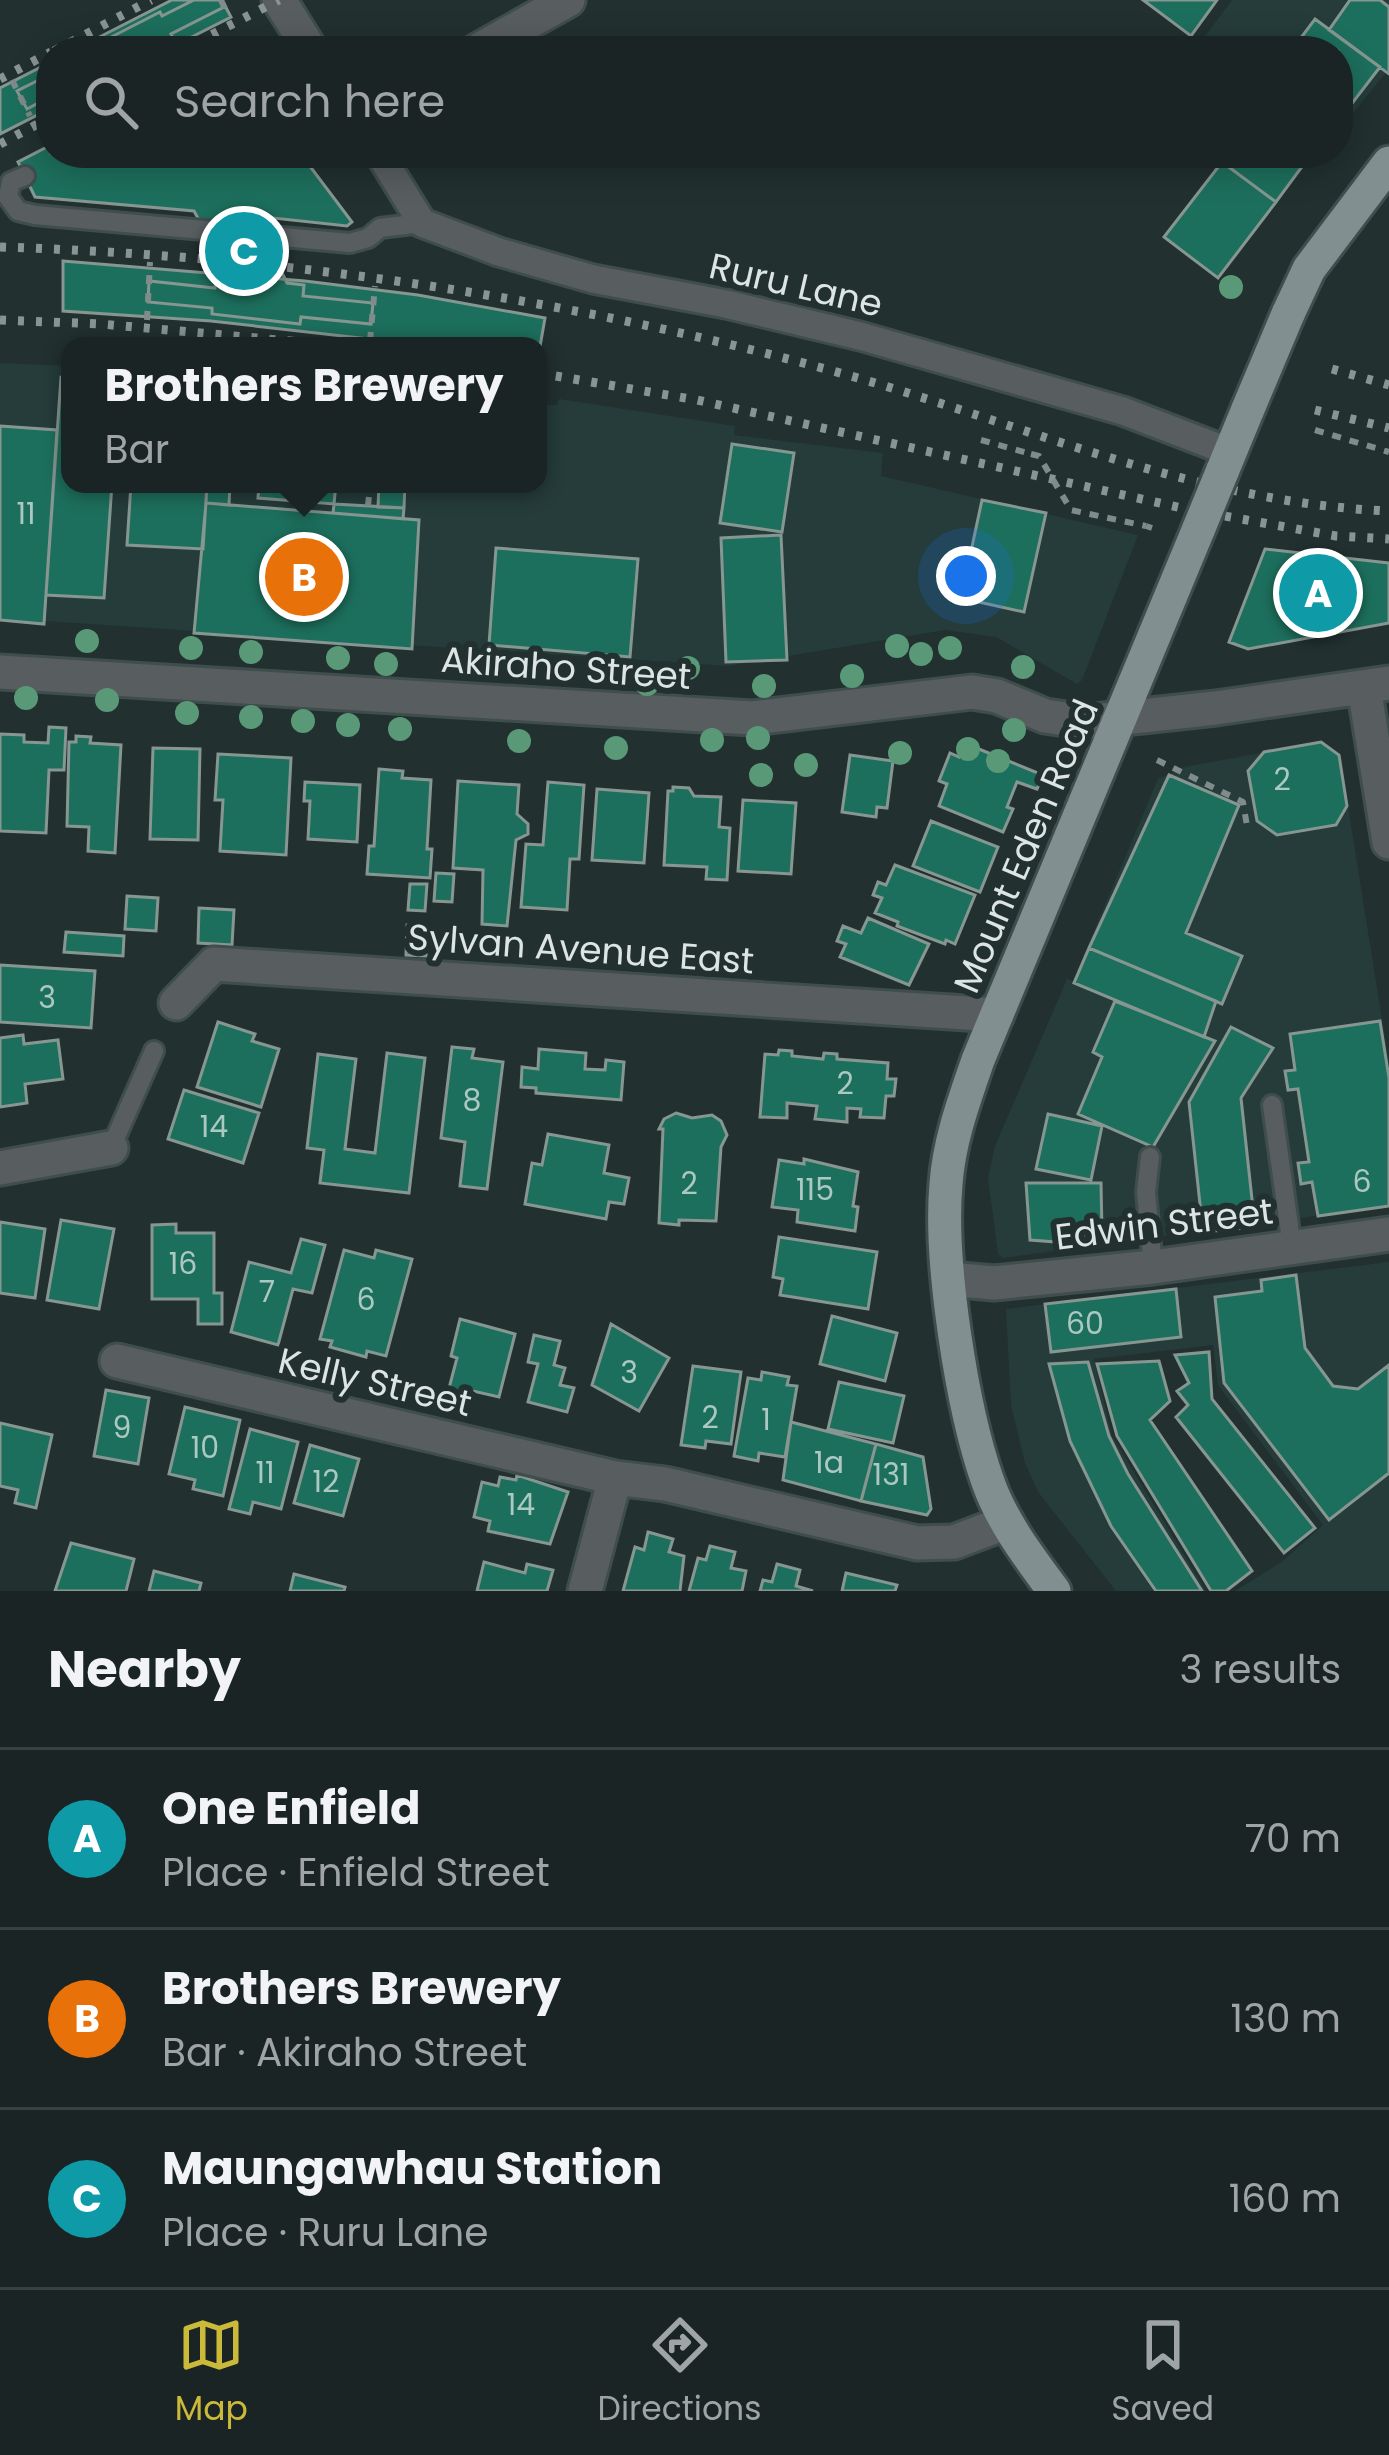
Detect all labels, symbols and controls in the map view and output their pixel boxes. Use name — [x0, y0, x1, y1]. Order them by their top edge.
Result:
search box — [36, 36, 1353, 168]
icon: search — [78, 69, 144, 135]
text: Search here — [174, 70, 445, 133]
pin: C — [205, 206, 283, 296]
street label: Ruru Lane — [704, 240, 888, 330]
popup — [61, 337, 547, 493]
text: Brothers Brewery — [105, 354, 503, 417]
text: Bar — [105, 422, 169, 477]
house number: 11 — [16, 492, 36, 535]
pin: B — [265, 532, 343, 622]
your location — [936, 546, 996, 606]
pin: A — [1279, 548, 1357, 638]
street label: Akiraho Street — [439, 634, 693, 702]
street label: Mount Eden Road — [941, 691, 1111, 1001]
house number: 2 — [1273, 758, 1291, 801]
street label: Sylvan Avenue East — [406, 911, 756, 987]
house number: 3 — [38, 976, 56, 1019]
house number: 2 — [836, 1062, 854, 1105]
house number: 8 — [463, 1079, 481, 1122]
house number: 14 — [200, 1105, 228, 1148]
house number: 6 — [1352, 1160, 1372, 1203]
house number: 2 — [680, 1162, 698, 1205]
house number: 115 — [796, 1168, 834, 1211]
street label: Edwin Street — [1052, 1185, 1276, 1263]
house number: 16 — [169, 1242, 197, 1285]
house number: 7 — [259, 1270, 275, 1313]
house number: 6 — [356, 1278, 376, 1321]
house number: 60 — [1066, 1302, 1104, 1345]
street label: Kelly Street — [273, 1335, 477, 1429]
house number: 3 — [620, 1351, 638, 1394]
house number: 2 — [701, 1396, 719, 1439]
house number: 1 — [761, 1398, 771, 1441]
house number: 9 — [113, 1406, 131, 1449]
house number: 10 — [191, 1426, 219, 1469]
house number: 1a — [814, 1441, 844, 1484]
house number: 11 — [255, 1451, 275, 1494]
house number: 131 — [873, 1453, 909, 1496]
house number: 12 — [313, 1460, 339, 1503]
house number: 14 — [507, 1483, 535, 1526]
text: Nearby — [48, 1633, 241, 1705]
text: 3 results — [1179, 1642, 1341, 1697]
text: One Enfield — [162, 1777, 421, 1840]
text: A — [73, 1811, 101, 1866]
text: 70 m — [1245, 1811, 1341, 1866]
text: Place · Enfield Street — [162, 1845, 550, 1900]
text: Brothers Brewery — [162, 1957, 561, 2020]
text: B — [74, 1991, 100, 2046]
text: 130 m — [1230, 1991, 1341, 2046]
text: Bar · Akiraho Street — [162, 2025, 527, 2080]
text: Maungawhau Station — [162, 2137, 662, 2200]
text: C — [72, 2171, 102, 2226]
text: 160 m — [1229, 2171, 1341, 2226]
text: Place · Ruru Lane — [162, 2205, 488, 2260]
tab: Map — [175, 2312, 248, 2434]
tab: Directions — [598, 2312, 761, 2434]
tab: Saved — [1111, 2312, 1214, 2434]

